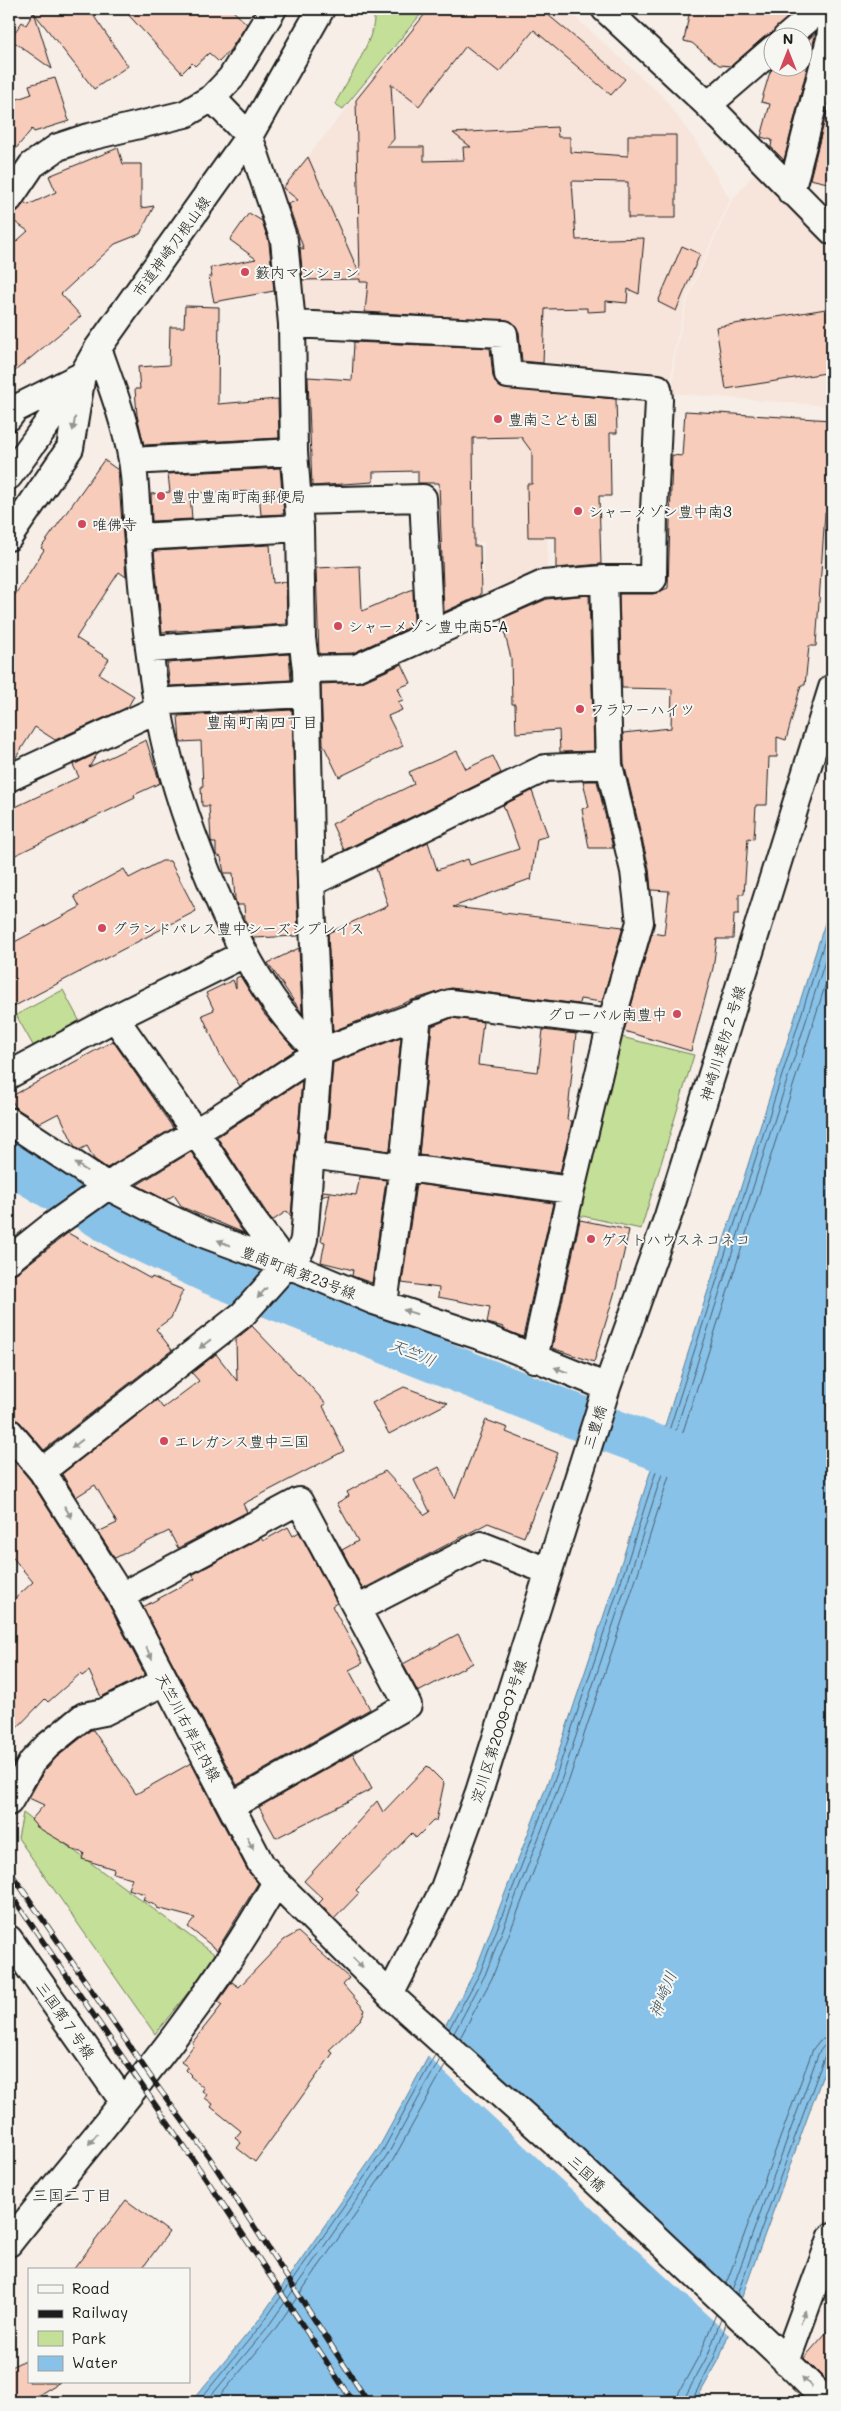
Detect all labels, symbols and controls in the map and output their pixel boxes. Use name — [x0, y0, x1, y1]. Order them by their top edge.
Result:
north arrow — [764, 28, 814, 78]
text: N — [783, 29, 793, 48]
street label: 市道神崎刀根山線 — [128, 192, 214, 300]
place label: 籔内マンション — [255, 262, 359, 282]
marker: 籔内マンション — [239, 266, 251, 278]
place label: 豊南こども園 — [508, 409, 598, 429]
marker: 豊南こども園 — [492, 413, 504, 425]
one-way arrow — [69, 416, 77, 432]
place label: 豊中豊南町南郵便局 — [171, 486, 306, 506]
marker: 豊中豊南町南郵便局 — [155, 490, 167, 502]
place label: シャーメゾン豊中南3 — [588, 501, 732, 521]
marker: シャーメゾン豊中南3 — [572, 505, 584, 517]
place label: 唯佛寺 — [92, 514, 137, 534]
marker: 唯佛寺 — [76, 518, 88, 530]
place label: シャーメゾン豊中南5-A — [348, 616, 508, 636]
marker: シャーメゾン豊中南5-A — [332, 620, 344, 632]
place label: フラワーハイツ — [590, 699, 695, 719]
marker: フラワーハイツ — [574, 703, 586, 715]
district label: 豊南町南四丁目 — [206, 711, 318, 732]
place label: グランドパレス豊中シーズンプレイス — [112, 918, 365, 938]
marker: グランドパレス豊中シーズンプレイス — [96, 922, 108, 934]
street label: 神崎川堤防２号線 — [695, 983, 749, 1103]
place label: グローバル南豊中 — [547, 1004, 667, 1024]
marker: グローバル南豊中 — [671, 1008, 683, 1020]
one-way arrow — [74, 1163, 87, 1172]
place label: ゲストハウスネコネコ — [601, 1229, 750, 1249]
marker: ゲストハウスネコネコ — [585, 1233, 597, 1245]
one-way arrow — [217, 1238, 231, 1246]
street label: 豊南町南第23号線 — [238, 1241, 360, 1303]
one-way arrow — [256, 1286, 268, 1298]
one-way arrow — [402, 1307, 417, 1315]
water label: 天竺川 — [387, 1333, 439, 1371]
one-way arrow — [199, 1338, 212, 1349]
one-way arrow — [554, 1365, 569, 1373]
street label: 三豊橋 — [578, 1403, 610, 1451]
place label: エレガンス豊中三国 — [174, 1431, 309, 1451]
marker: エレガンス豊中三国 — [158, 1435, 170, 1447]
one-way arrow — [70, 1439, 84, 1449]
one-way arrow — [64, 1506, 73, 1519]
one-way arrow — [145, 1646, 153, 1660]
street label: 淀川区第2009-07号線 — [465, 1657, 531, 1805]
street label: 天竺川右岸庄内線 — [152, 1669, 226, 1785]
one-way arrow — [246, 1836, 254, 1850]
one-way arrow — [352, 1957, 364, 1969]
water label: 神崎川 — [643, 1968, 681, 2020]
street label: 三国第７号線 — [32, 1977, 100, 2063]
one-way arrow — [87, 2132, 98, 2145]
street label: 三国橋 — [564, 2150, 610, 2196]
district label: 三国二丁目 — [32, 2184, 112, 2205]
legend — [28, 2268, 190, 2384]
text: Road — [72, 2278, 109, 2298]
text: Railway — [72, 2302, 128, 2322]
one-way arrow — [800, 2309, 807, 2324]
text: Park — [72, 2328, 106, 2348]
text: Water — [72, 2352, 118, 2372]
one-way arrow — [801, 2376, 813, 2388]

